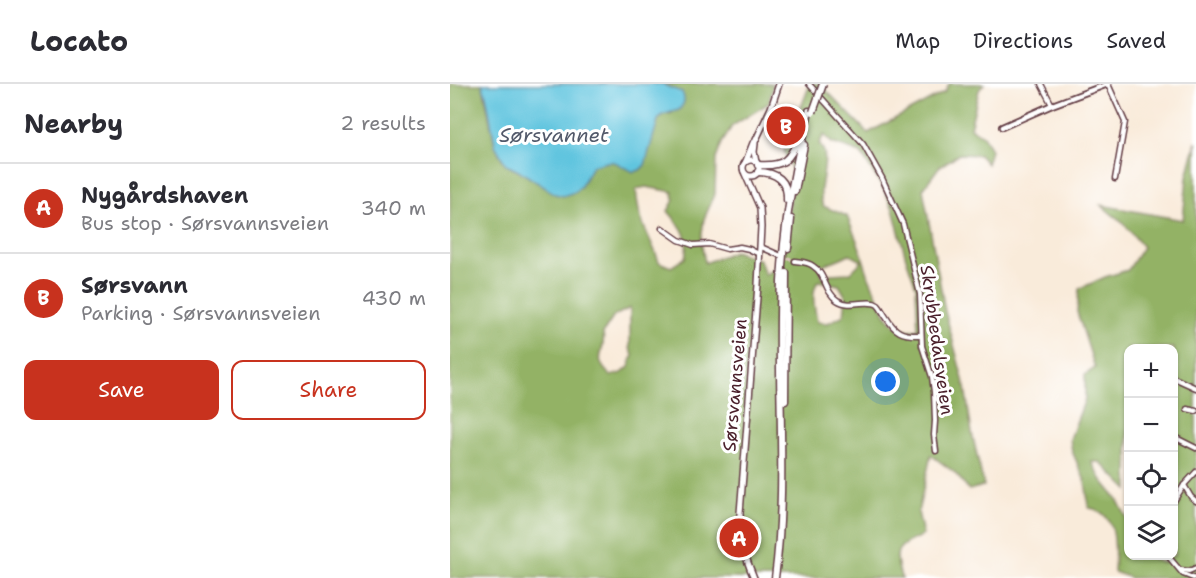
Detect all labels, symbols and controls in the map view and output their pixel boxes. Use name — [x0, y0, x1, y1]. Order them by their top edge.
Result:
text: Locato — [30, 22, 128, 60]
text: Map — [895, 27, 940, 55]
text: Directions — [973, 27, 1073, 55]
text: Saved — [1106, 27, 1166, 55]
pin: B — [766, 104, 806, 148]
text: Nearby — [24, 106, 123, 141]
text: 2 results — [340, 110, 426, 136]
water label: Sørsvannet — [499, 122, 609, 148]
text: Nygårdshaven — [81, 181, 248, 210]
text: A — [36, 195, 51, 221]
text: 340 m — [361, 195, 426, 221]
text: Bus stop · Sørsvannsveien — [81, 210, 329, 236]
street label: Skrubbedalsveien — [915, 264, 959, 416]
text: Sørsvann — [81, 271, 188, 300]
text: B — [37, 285, 50, 311]
text: 430 m — [362, 285, 426, 311]
text: Parking · Sørsvannsveien — [81, 300, 320, 326]
street label: Sørsvannsveien — [717, 318, 753, 452]
map controls — [1124, 344, 1178, 560]
button: + — [1124, 344, 1178, 398]
button: Save — [24, 360, 219, 420]
button: Share — [231, 360, 426, 420]
your location — [871, 367, 900, 396]
button: − — [1124, 398, 1178, 452]
button: locate — [1124, 452, 1178, 506]
button: layers — [1124, 506, 1178, 560]
pin: A — [720, 516, 758, 560]

